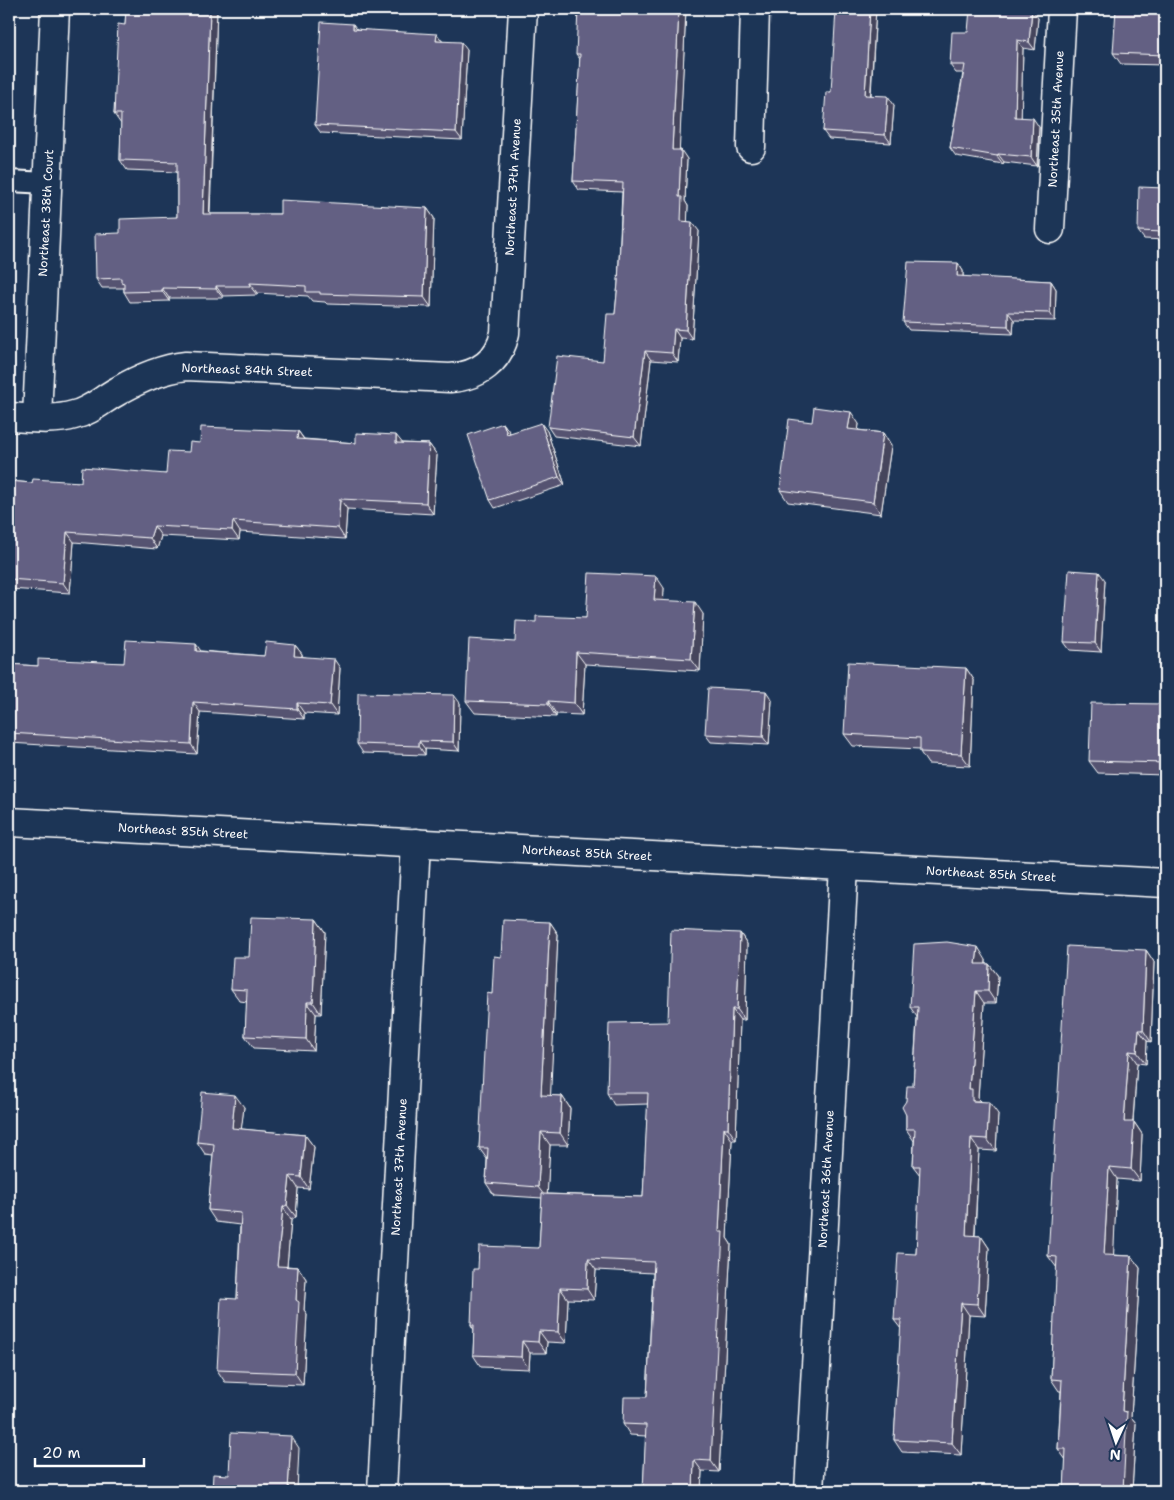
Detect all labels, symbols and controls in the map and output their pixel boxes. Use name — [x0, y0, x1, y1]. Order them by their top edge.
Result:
street label: Northeast 35th Avenue — [1044, 50, 1068, 188]
street label: Northeast 37th Avenue — [501, 118, 525, 256]
street label: Northeast 38th Court — [35, 149, 57, 277]
street label: Northeast 84th Street — [181, 360, 313, 380]
street label: Northeast 85th Street — [117, 820, 249, 842]
street label: Northeast 85th Street — [521, 842, 653, 864]
street label: Northeast 85th Street — [925, 863, 1057, 885]
street label: Northeast 37th Avenue — [387, 1098, 411, 1236]
street label: Northeast 36th Avenue — [814, 1109, 838, 1248]
north arrow — [1092, 1418, 1142, 1468]
scale bar — [35, 1435, 144, 1467]
text: 20 m — [42, 1443, 81, 1463]
text: N — [1109, 1446, 1121, 1464]

